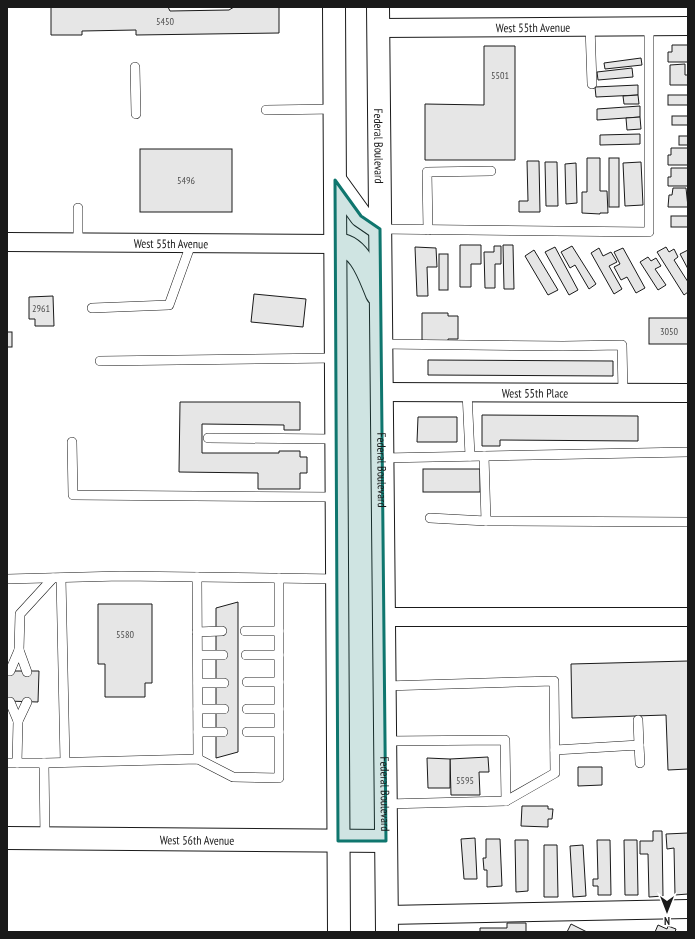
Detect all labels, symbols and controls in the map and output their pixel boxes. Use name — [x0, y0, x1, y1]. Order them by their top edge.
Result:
house number: 5450 — [156, 15, 175, 28]
street label: West 55th Avenue — [496, 19, 570, 35]
house number: 5501 — [491, 69, 509, 82]
street label: Federal Boulevard — [371, 108, 387, 184]
house number: 5496 — [177, 174, 196, 187]
street label: West 55th Avenue — [134, 235, 208, 251]
house number: 2961 — [32, 302, 50, 315]
house number: 3050 — [660, 325, 679, 338]
street label: West 55th Place — [502, 385, 568, 400]
street label: Federal Boulevard — [375, 432, 390, 508]
house number: 5580 — [116, 628, 135, 641]
street label: Federal Boulevard — [378, 756, 394, 832]
house number: 5595 — [456, 774, 474, 787]
street label: West 56th Avenue — [160, 832, 234, 847]
north arrow — [647, 891, 687, 931]
text: N — [664, 914, 670, 928]

